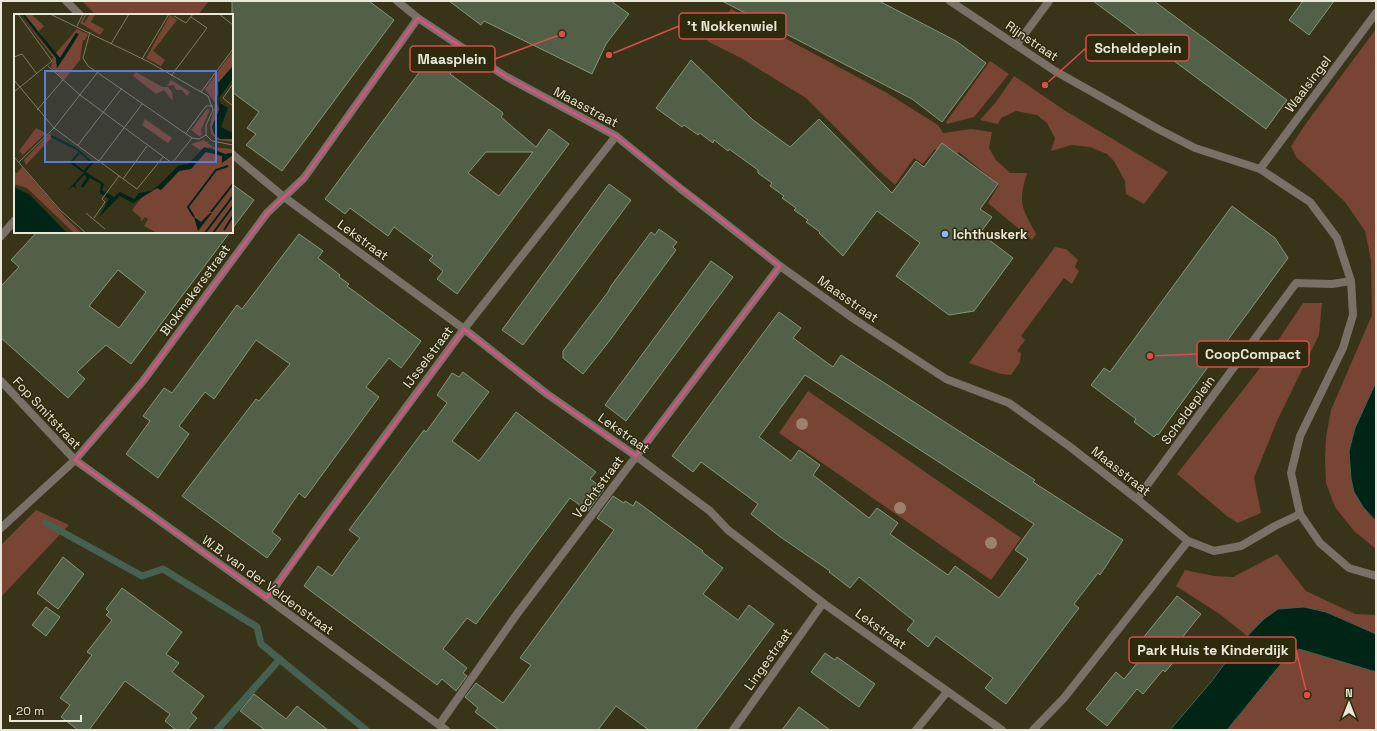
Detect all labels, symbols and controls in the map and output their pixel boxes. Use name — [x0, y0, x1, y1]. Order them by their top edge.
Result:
callout: 't Nokkenwiel — [679, 13, 786, 39]
inset map — [14, 14, 233, 233]
text: 't Nokkenwiel — [687, 17, 777, 35]
street label: Rijnstraat — [1002, 17, 1062, 65]
callout: Scheldeplein — [1086, 35, 1189, 61]
text: Scheldeplein — [1094, 39, 1182, 57]
callout: Maasplein — [410, 46, 495, 72]
text: Maasplein — [418, 50, 486, 68]
street label: Waalsingel — [1281, 52, 1335, 116]
street label: Maasstraat — [551, 83, 621, 131]
street label: Lekstraat — [334, 216, 392, 264]
place label: Ichthuskerk — [953, 226, 1028, 243]
marker: Ichthuskerk — [940, 229, 950, 239]
street label: Blokmakersstraat — [156, 241, 234, 339]
street label: Maasstraat — [814, 272, 882, 326]
street label: IJsselstraat — [399, 323, 457, 391]
callout: CoopCompact — [1197, 341, 1309, 367]
text: CoopCompact — [1205, 345, 1301, 363]
street label: Scheldeplein — [1157, 372, 1219, 448]
street label: Fop Smitstraat — [9, 373, 85, 453]
street label: Lekstraat — [595, 409, 653, 457]
street label: Maasstraat — [1088, 442, 1154, 500]
street label: Vechtstraat — [569, 452, 627, 522]
street label: W.B. van der Veldenstraat — [199, 531, 337, 639]
street label: Lekstraat — [852, 605, 910, 653]
street label: Lingestraat — [740, 625, 796, 693]
callout: Park Huis te Kinderdijk — [1129, 637, 1296, 663]
text: Park Huis te Kinderdijk — [1137, 641, 1289, 659]
north arrow — [1329, 683, 1369, 723]
text: N — [1345, 686, 1353, 700]
scale bar — [10, 697, 81, 723]
text: 20 m — [16, 703, 44, 719]

